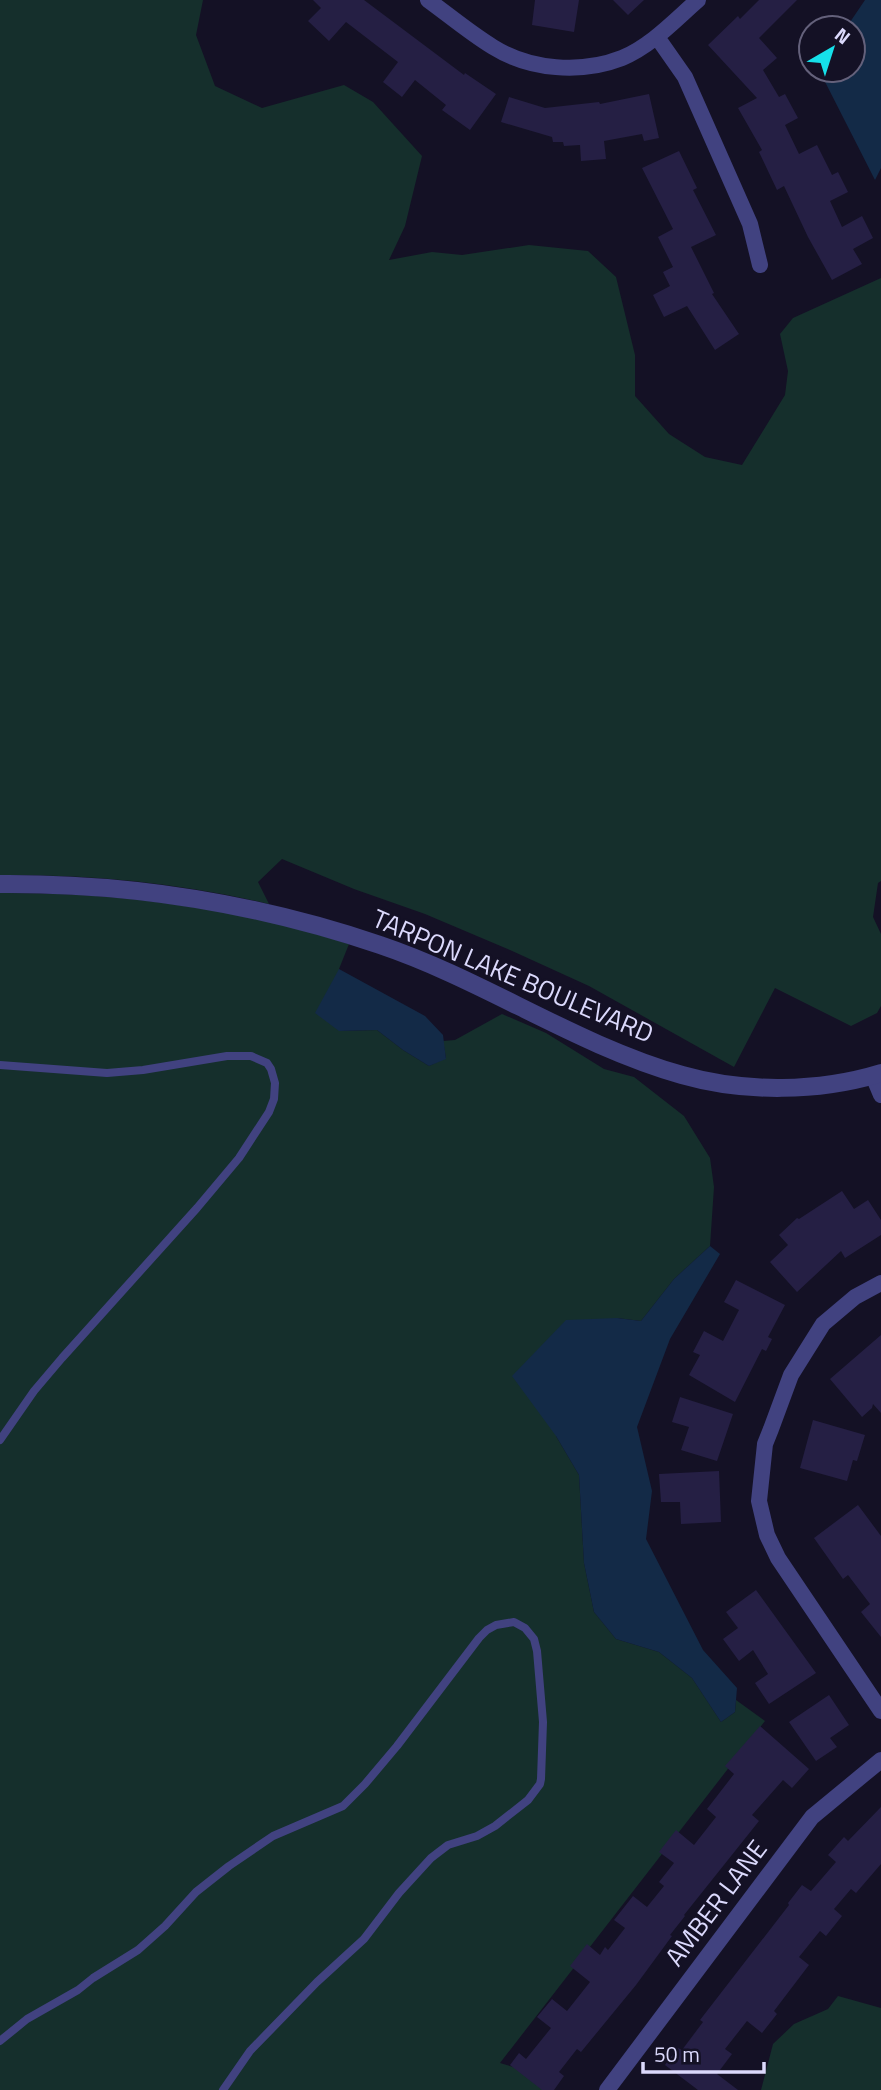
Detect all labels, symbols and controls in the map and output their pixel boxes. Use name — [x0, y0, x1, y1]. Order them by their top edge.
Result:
north arrow — [797, 14, 867, 84]
text: N — [829, 20, 857, 51]
street label: TARPON LAKE BOULEVARD — [367, 899, 660, 1053]
street label: AMBER LANE — [655, 1831, 776, 1974]
scale bar — [643, 2030, 764, 2074]
text: 50 m — [654, 2038, 700, 2070]

